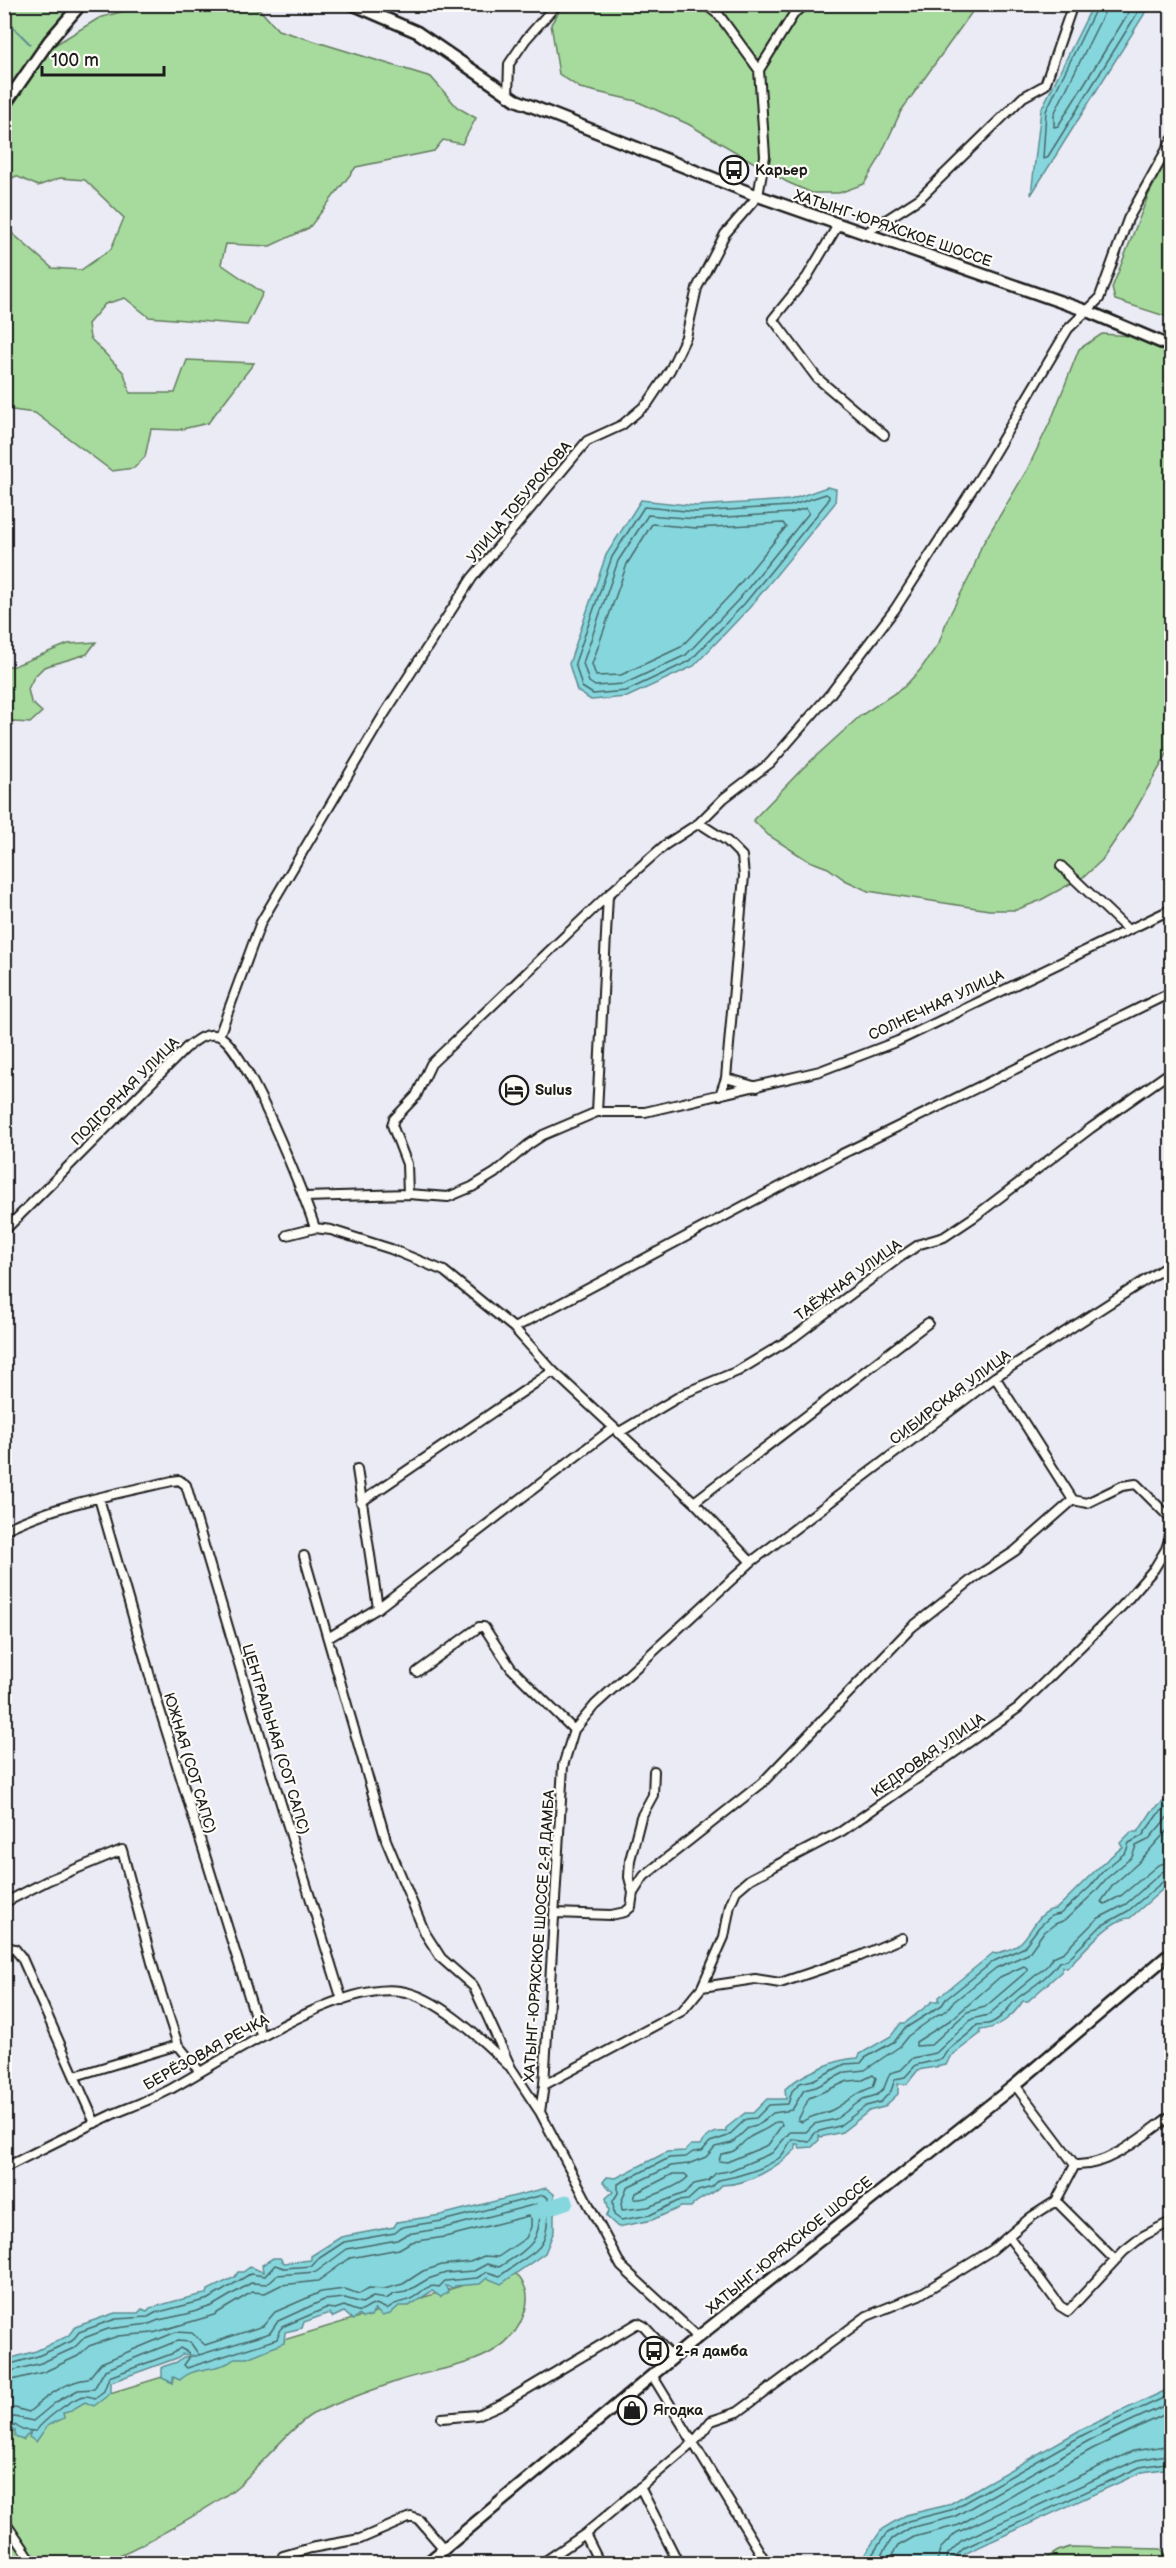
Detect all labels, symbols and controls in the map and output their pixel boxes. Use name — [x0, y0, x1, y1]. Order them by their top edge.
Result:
scale bar — [42, 39, 164, 77]
text: 100 m — [51, 50, 99, 71]
bus stop icon: Карьер — [718, 154, 750, 186]
place label: Карьер — [755, 161, 808, 180]
street label: ХАТЫНГ-ЮРЯХСКОЕ ШОССЕ — [791, 186, 995, 271]
street label: УЛИЦА ТОБУРОКОВА — [463, 437, 576, 567]
street label: СОЛНЕЧНАЯ УЛИЦА — [866, 965, 1008, 1045]
street label: ПОДГОРНАЯ УЛИЦА — [67, 1032, 184, 1150]
hotel icon: Sulus — [498, 1074, 530, 1106]
place label: Sulus — [535, 1081, 572, 1100]
street label: ТАЁЖНАЯ УЛИЦА — [791, 1235, 906, 1325]
street label: СИБИРСКАЯ УЛИЦА — [886, 1345, 1015, 1449]
street label: ЦЕНТРАЛЬНАЯ (СОТ САПС) — [237, 1642, 314, 1837]
street label: ЮЖНАЯ (СОТ САПС) — [159, 1690, 220, 1836]
street label: КЕДРОВАЯ УЛИЦА — [868, 1709, 990, 1802]
street label: ХАТЫНГ-ЮРЯХСКОЕ ШОССЕ 2-Я ДАМБА — [520, 1788, 559, 2083]
street label: БЕРЁЗОВАЯ РЕЧКА — [140, 2010, 273, 2095]
street label: ХАТЫНГ-ЮРЯХСКОЕ ШОССЕ — [702, 2172, 876, 2318]
bus stop icon: 2-я дамба — [638, 2335, 670, 2367]
place label: 2-я дамба — [675, 2342, 748, 2361]
shop icon: Ягодка — [616, 2394, 648, 2426]
place label: Ягодка — [653, 2401, 703, 2420]

